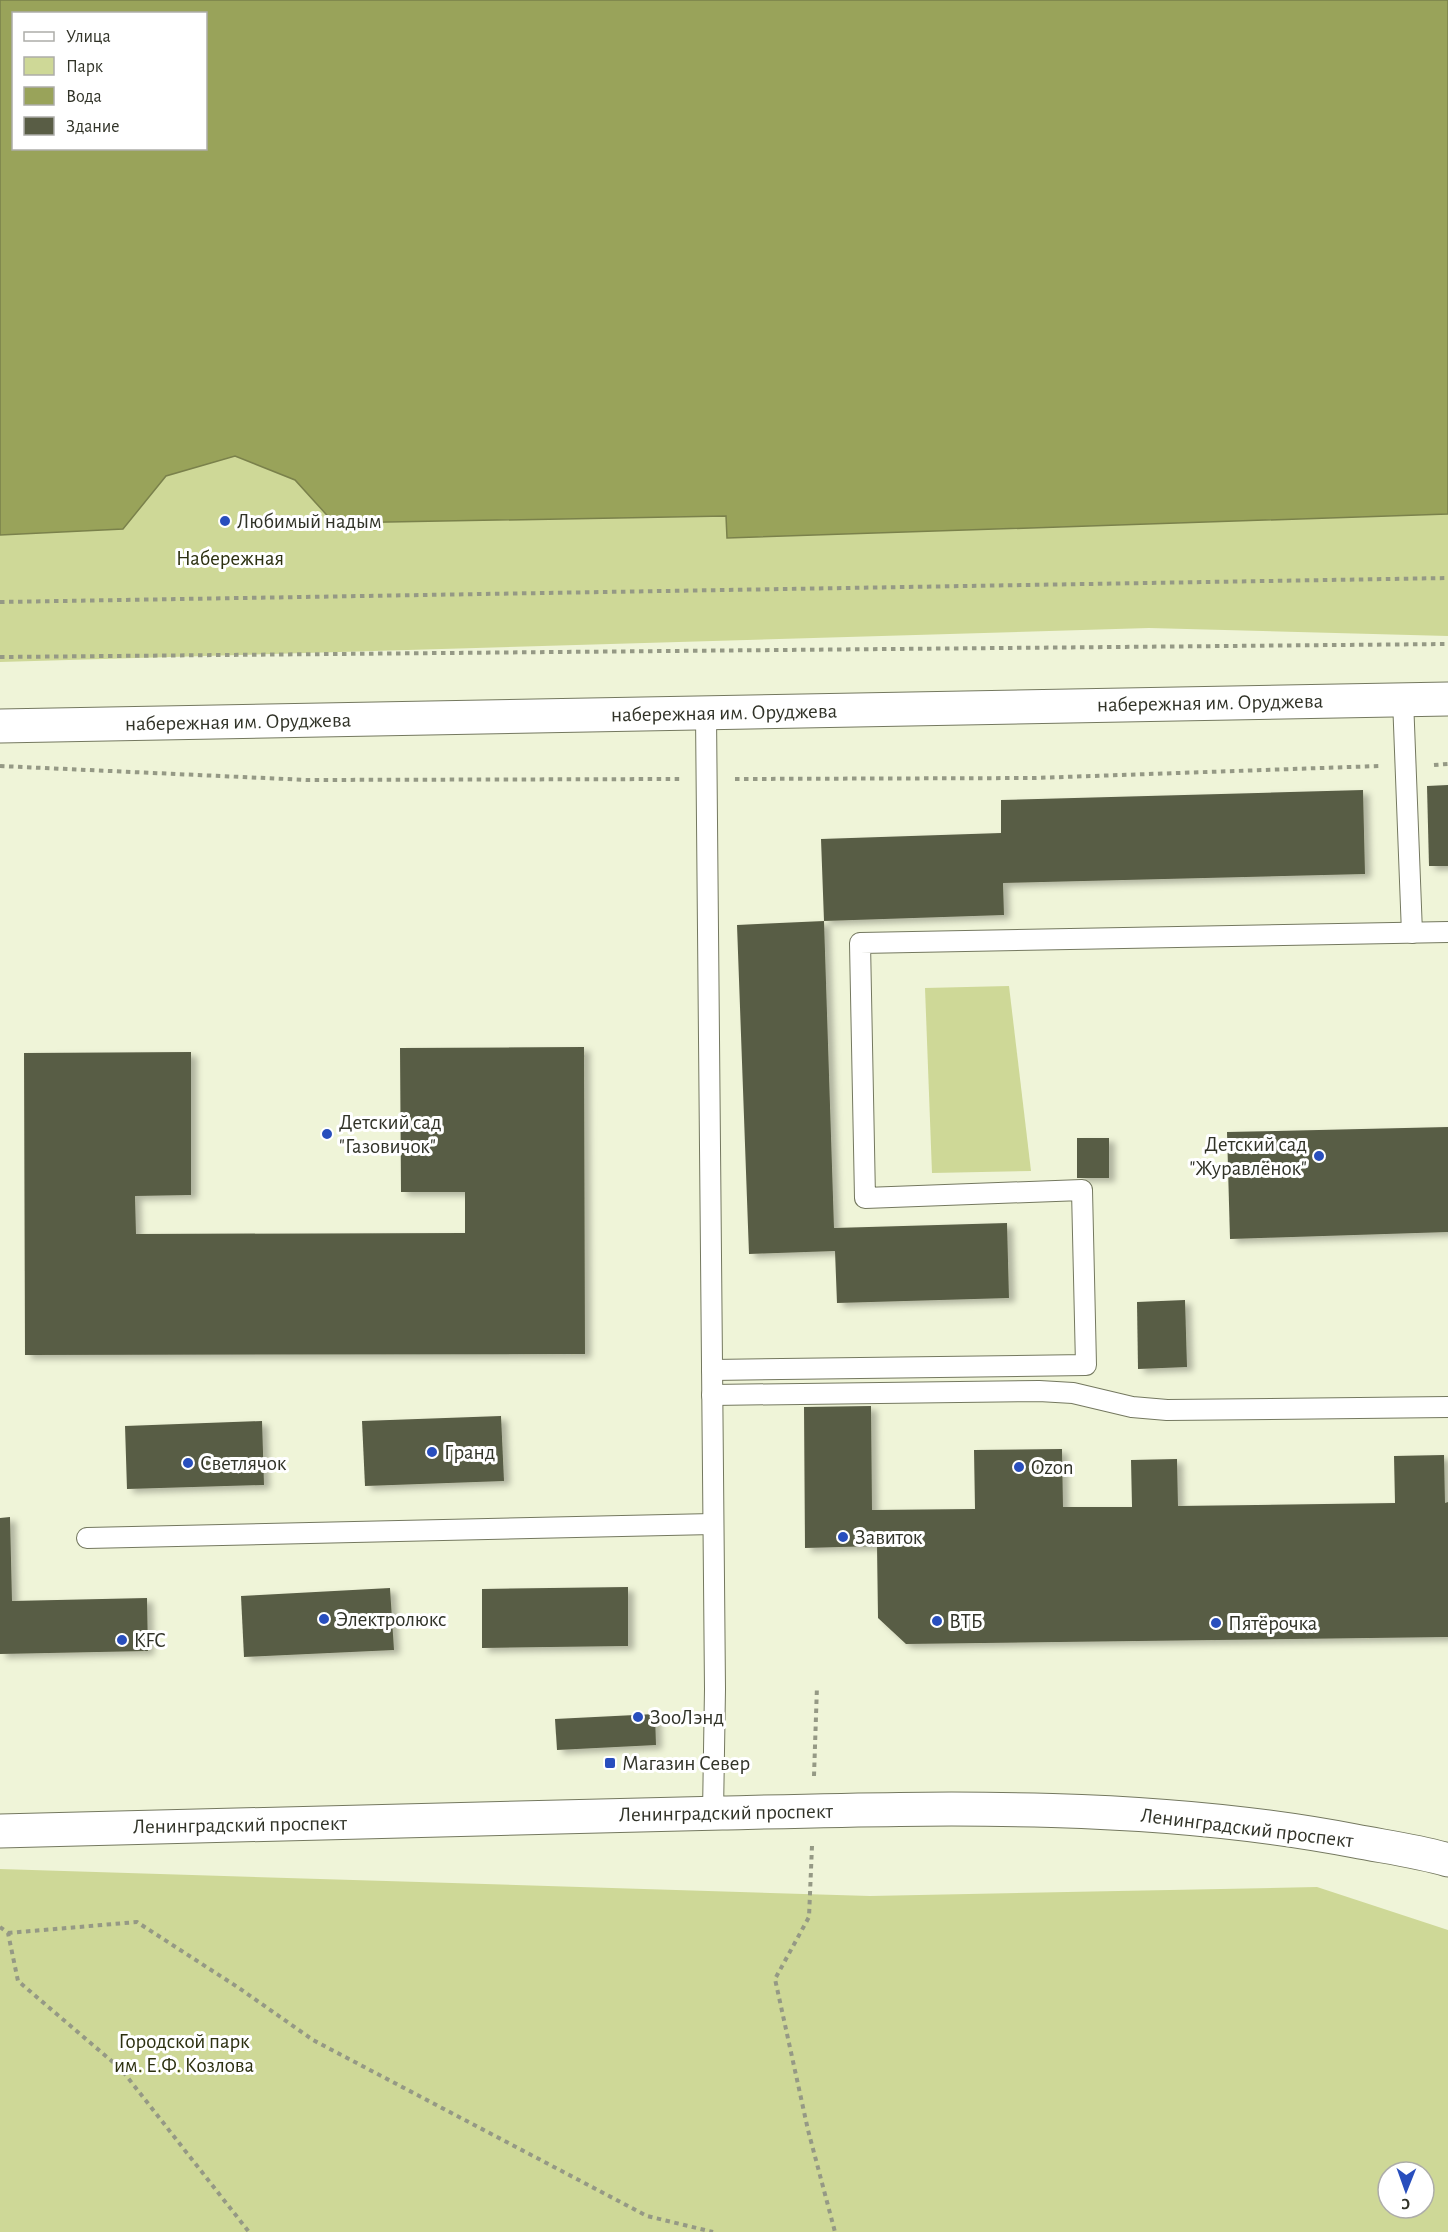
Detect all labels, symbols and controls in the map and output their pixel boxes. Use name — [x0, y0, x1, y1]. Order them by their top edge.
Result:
legend — [12, 12, 207, 150]
text: Улица — [66, 28, 111, 46]
text: Парк — [66, 58, 104, 76]
text: Вода — [66, 88, 102, 106]
text: Здание — [66, 118, 120, 136]
place label: Любимый надым — [237, 511, 382, 532]
marker: Любимый надым — [218, 514, 232, 528]
park label: Набережная — [176, 548, 284, 569]
street label: набережная им. Оруджева — [1097, 691, 1324, 715]
street label: набережная им. Оруджева — [611, 701, 838, 725]
street label: набережная им. Оруджева — [125, 710, 352, 734]
place label: Детский сад "Газовичок" — [339, 1112, 442, 1157]
marker: Детский сад "Газовичок" — [320, 1127, 334, 1141]
place label: Детский сад "Журавлёнок" — [1189, 1134, 1307, 1179]
marker: Детский сад "Журавлёнок" — [1312, 1149, 1326, 1163]
place label: Гранд — [444, 1442, 495, 1463]
marker: Гранд — [425, 1445, 439, 1459]
place label: Светлячок — [200, 1453, 287, 1474]
marker: Светлячок — [181, 1456, 195, 1470]
place label: Ozon — [1031, 1457, 1074, 1478]
marker: Ozon — [1012, 1460, 1026, 1474]
place label: Завиток — [855, 1527, 923, 1548]
marker: Завиток — [836, 1530, 850, 1544]
place label: Электролюкс — [336, 1609, 446, 1630]
place label: ВТБ — [949, 1611, 983, 1632]
marker: Электролюкс — [317, 1612, 331, 1626]
place label: Пятёрочка — [1228, 1613, 1318, 1634]
marker: ВТБ — [930, 1614, 944, 1628]
marker: Пятёрочка — [1209, 1616, 1223, 1630]
place label: KFC — [134, 1630, 166, 1651]
marker: KFC — [115, 1633, 129, 1647]
place label: ЗооЛэнд — [650, 1707, 724, 1728]
marker: ЗооЛэнд — [631, 1710, 645, 1724]
place label: Магазин Север — [622, 1753, 750, 1774]
marker: Магазин Север — [603, 1756, 617, 1770]
street label: Ленинградский проспект — [619, 1801, 834, 1825]
street label: Ленинградский проспект — [1139, 1805, 1355, 1852]
street label: Ленинградский проспект — [133, 1813, 348, 1837]
park label: Городской парк им. Е.Ф. Козлова — [114, 2031, 254, 2076]
north arrow — [1376, 2160, 1436, 2220]
text: С — [1401, 2196, 1410, 2212]

